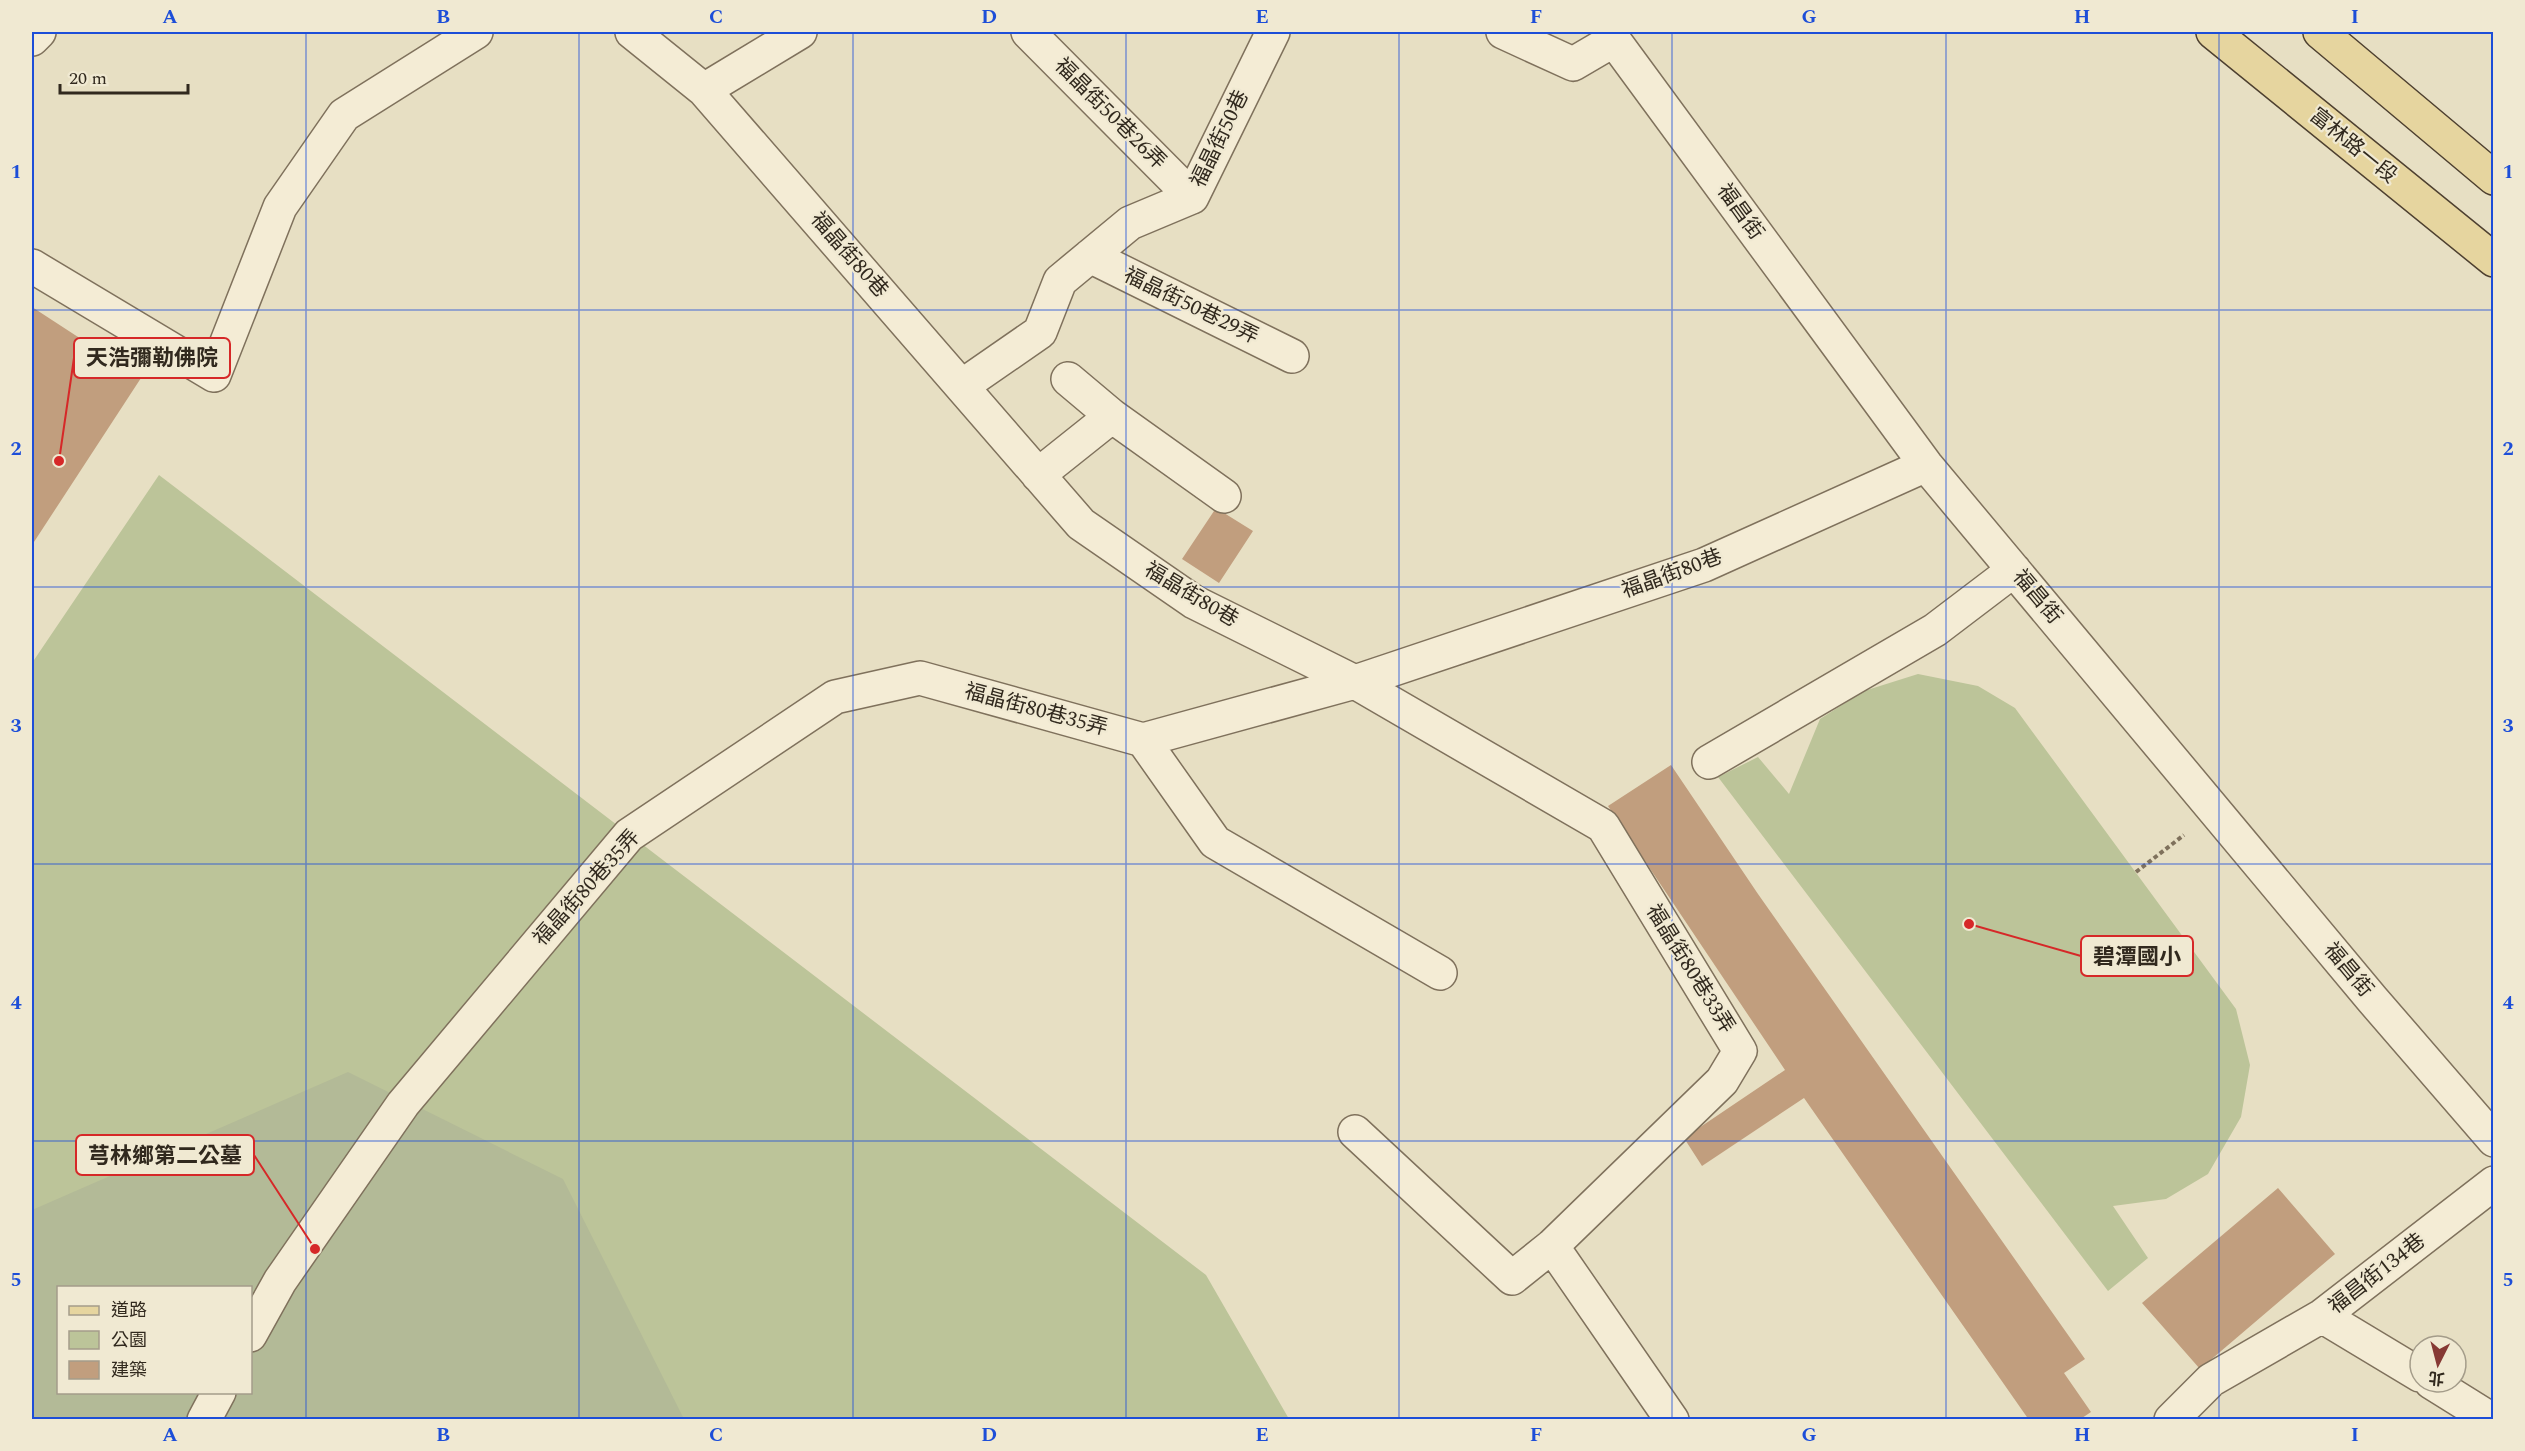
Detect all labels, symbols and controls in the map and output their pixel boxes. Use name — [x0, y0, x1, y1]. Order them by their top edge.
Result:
text: A — [162, 2, 178, 32]
text: B — [436, 2, 450, 32]
text: C — [709, 2, 723, 32]
text: D — [981, 2, 997, 32]
text: E — [1255, 2, 1269, 32]
text: F — [1530, 2, 1542, 32]
text: G — [1801, 2, 1817, 32]
text: H — [2074, 2, 2090, 32]
text: I — [2351, 2, 2359, 32]
street label: 福晶街50巷26弄 — [1047, 51, 1173, 177]
scale bar — [60, 57, 188, 95]
text: 20 m — [69, 65, 107, 92]
street label: 福晶街50巷 — [1183, 85, 1257, 193]
street label: 富林路一段 — [2302, 101, 2404, 191]
text: 1 — [10, 157, 22, 187]
text: 1 — [2502, 157, 2514, 187]
street label: 福昌街 — [1709, 177, 1771, 247]
street label: 福晶街80巷 — [802, 205, 896, 305]
street label: 福晶街50巷29弄 — [1118, 259, 1264, 353]
callout: 天浩彌勒佛院 — [74, 338, 230, 378]
text: 天浩彌勒佛院 — [86, 342, 218, 375]
text: 2 — [10, 434, 22, 464]
text: 2 — [2502, 434, 2514, 464]
street label: 福晶街80巷 — [1617, 541, 1727, 607]
street label: 福晶街80巷 — [1138, 554, 1244, 636]
street label: 福昌街 — [2004, 563, 2070, 631]
street label: 福晶街80巷35弄 — [961, 676, 1111, 744]
text: 3 — [10, 711, 22, 741]
text: 3 — [2502, 711, 2514, 741]
street label: 福晶街80巷35弄 — [526, 823, 648, 953]
street label: 福晶街80巷33弄 — [1637, 898, 1743, 1040]
callout: 碧潭國小 — [2081, 936, 2193, 976]
street label: 福昌街 — [2315, 936, 2381, 1004]
text: 碧潭國小 — [2093, 941, 2181, 974]
text: 4 — [10, 988, 22, 1018]
text: 4 — [2502, 988, 2514, 1018]
callout: 芎林鄉第二公墓 — [76, 1135, 254, 1175]
text: 芎林鄉第二公墓 — [88, 1140, 242, 1173]
street label: 福昌街134巷 — [2322, 1226, 2432, 1322]
text: 5 — [10, 1265, 22, 1295]
text: 5 — [2502, 1265, 2514, 1295]
legend — [57, 1286, 252, 1394]
text: 道路 — [111, 1297, 147, 1324]
text: 公園 — [111, 1327, 147, 1354]
north arrow — [2408, 1334, 2468, 1394]
text: 建築 — [111, 1357, 147, 1384]
text: 北 — [2427, 1365, 2446, 1391]
text: A — [162, 1420, 178, 1450]
text: B — [436, 1420, 450, 1450]
text: C — [709, 1420, 723, 1450]
text: D — [981, 1420, 997, 1450]
text: E — [1255, 1420, 1269, 1450]
text: F — [1530, 1420, 1542, 1450]
text: G — [1801, 1420, 1817, 1450]
text: H — [2074, 1420, 2090, 1450]
text: I — [2351, 1420, 2359, 1450]

